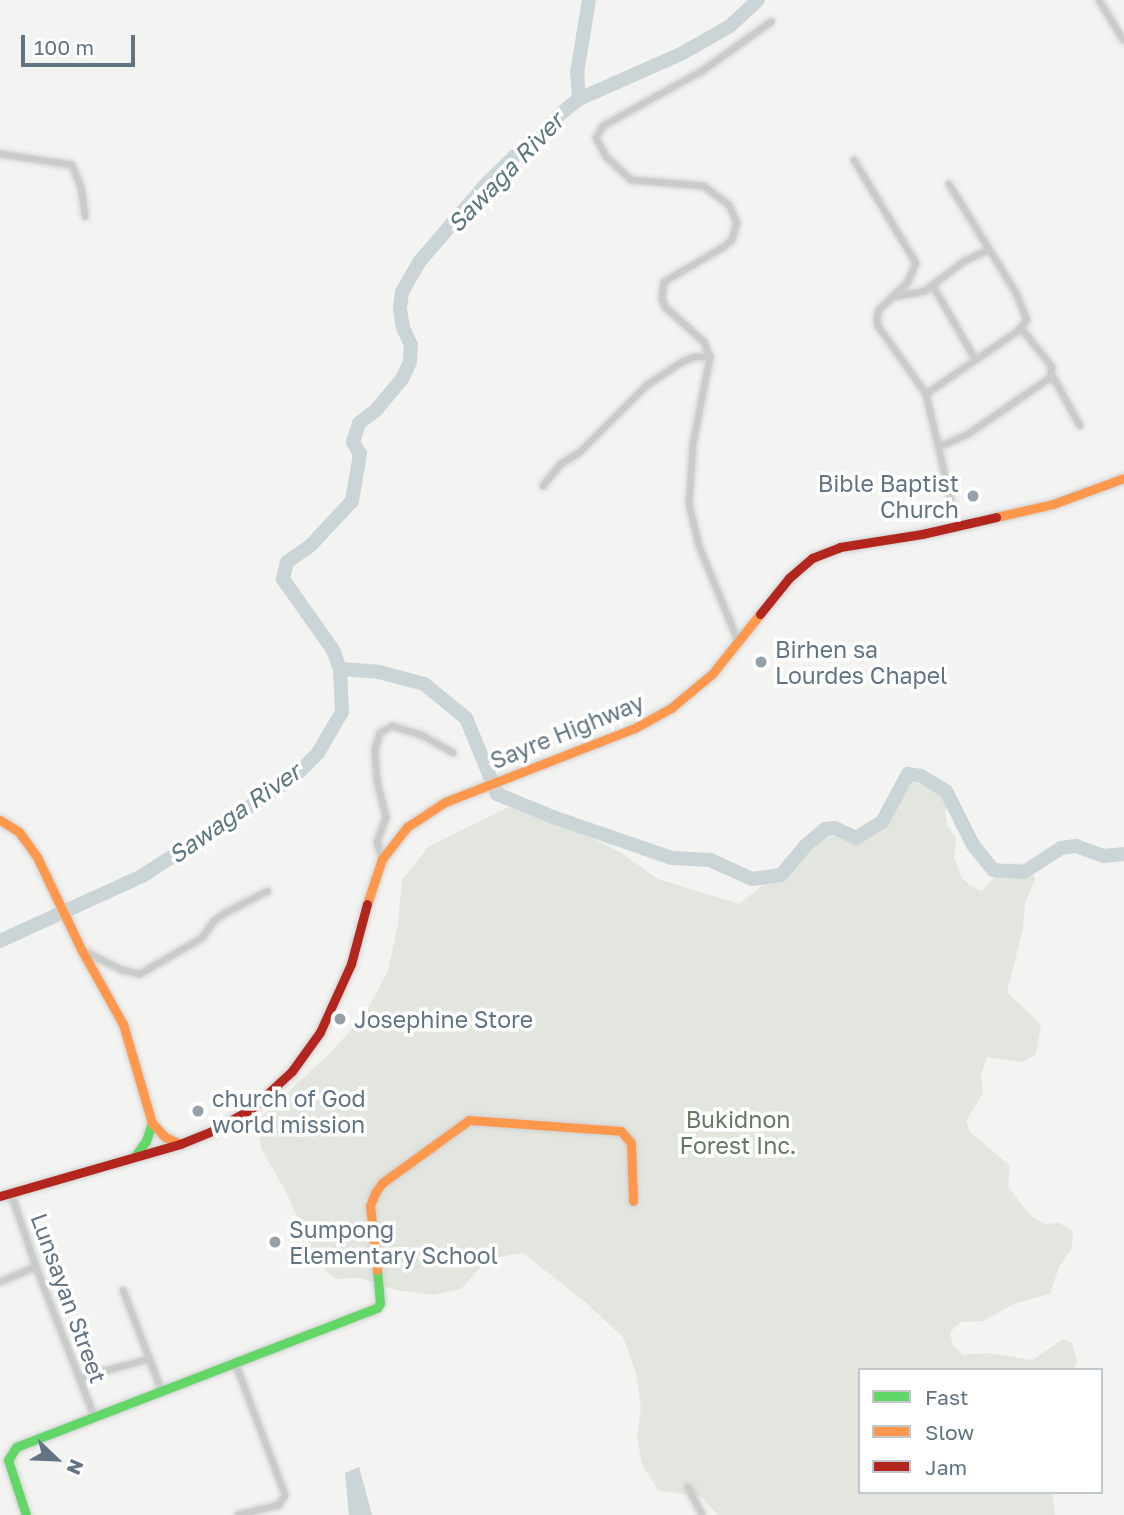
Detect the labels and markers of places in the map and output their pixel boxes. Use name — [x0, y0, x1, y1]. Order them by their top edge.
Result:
place label: Bible Baptist Church — [818, 469, 959, 523]
marker: Bible Baptist Church — [965, 488, 981, 504]
place label: Birhen sa Lourdes Chapel — [775, 635, 947, 689]
marker: Birhen sa Lourdes Chapel — [753, 654, 769, 670]
place label: Josephine Store — [354, 1005, 533, 1033]
marker: Josephine Store — [332, 1011, 348, 1027]
place label: church of God world mission — [212, 1084, 366, 1138]
marker: church of God world mission — [190, 1103, 206, 1119]
place label: Sumpong Elementary School — [289, 1215, 498, 1269]
marker: Sumpong Elementary School — [267, 1234, 283, 1250]

